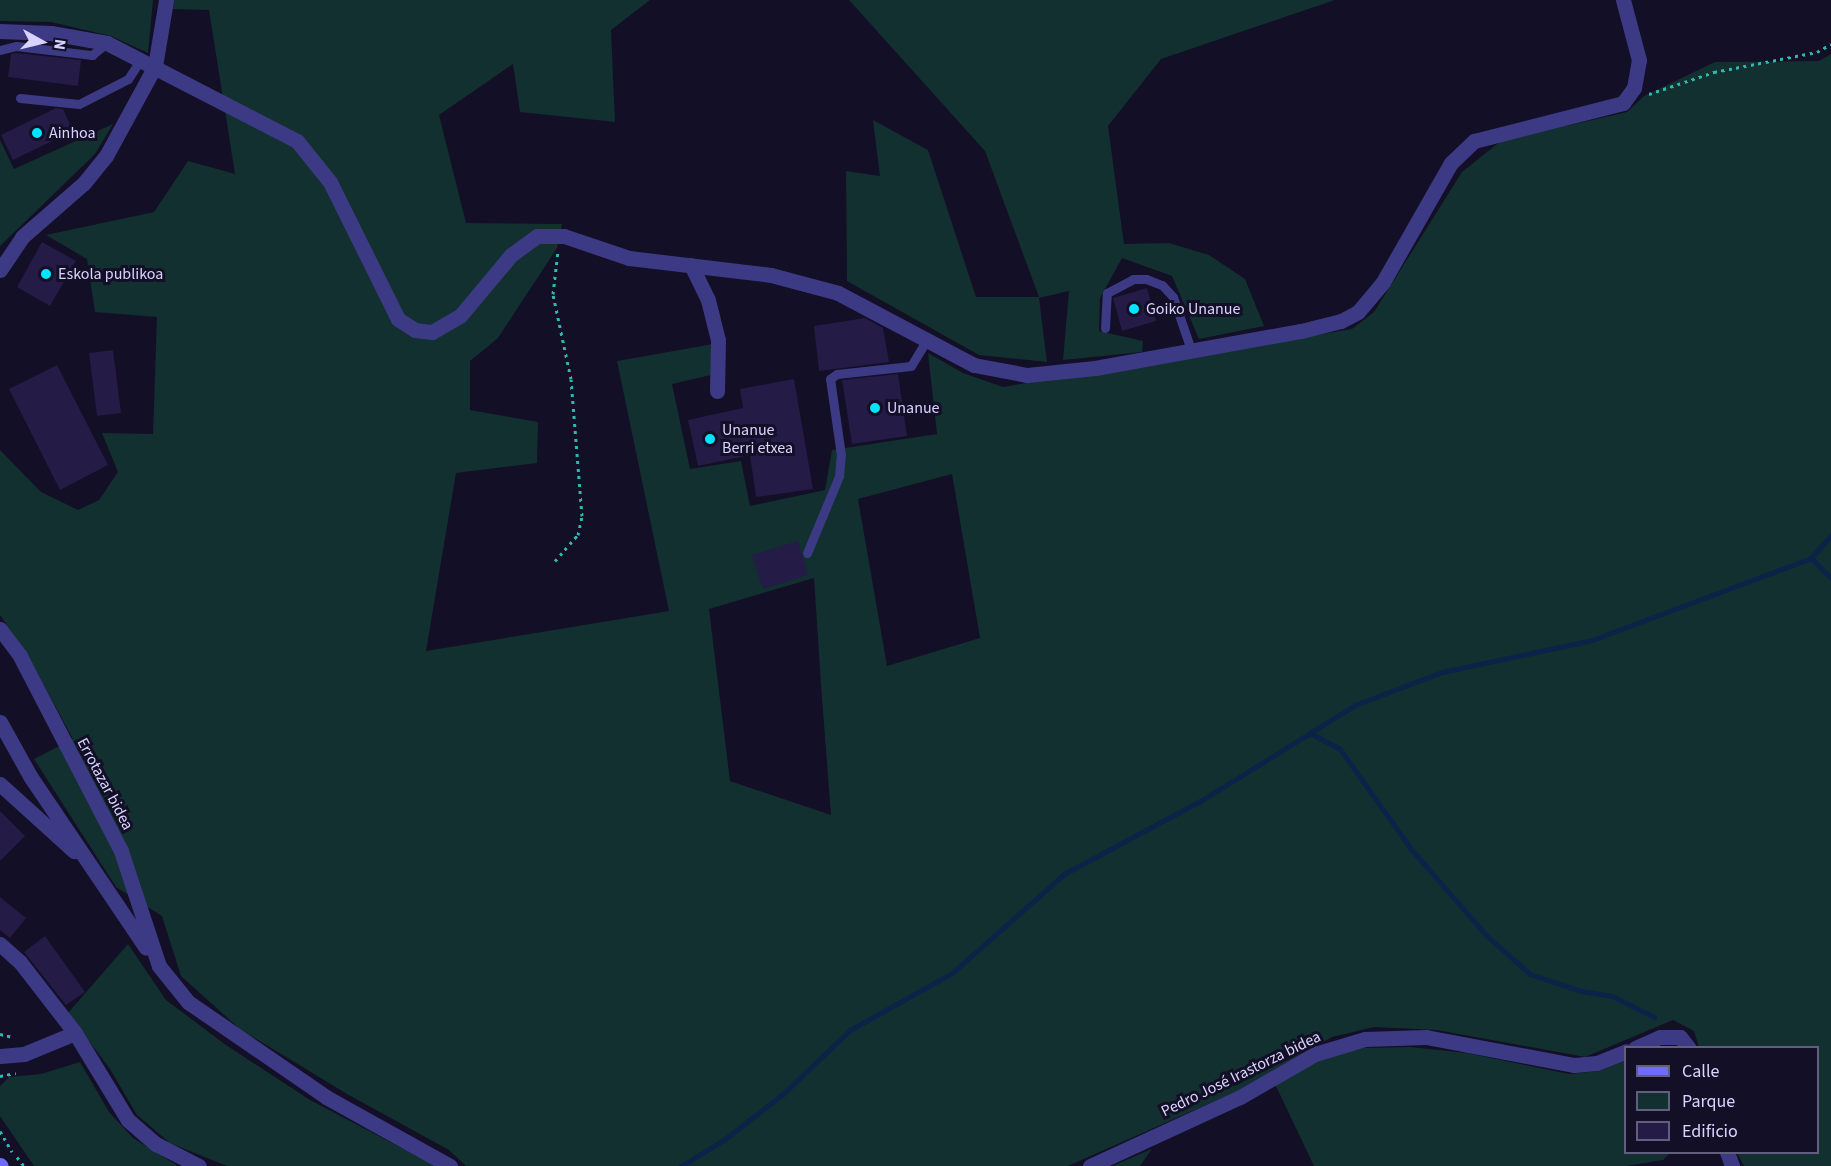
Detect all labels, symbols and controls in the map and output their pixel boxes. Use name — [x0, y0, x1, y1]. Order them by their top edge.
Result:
north arrow — [12, 12, 72, 72]
text: N — [48, 38, 71, 51]
place label: Ainhoa — [49, 123, 96, 143]
marker: Ainhoa — [30, 126, 44, 140]
place label: Eskola publikoa — [58, 264, 163, 284]
marker: Eskola publikoa — [39, 267, 53, 281]
place label: Goiko Unanue — [1146, 299, 1241, 319]
marker: Goiko Unanue — [1127, 302, 1141, 316]
place label: Unanue — [887, 398, 940, 418]
marker: Unanue — [868, 401, 882, 415]
place label: Unanue Berri etxea — [722, 420, 793, 458]
marker: Unanue Berri etxea — [703, 432, 717, 446]
street label: Errotazar bidea — [73, 735, 137, 833]
street label: Pedro José Irastorza bidea — [1158, 1027, 1324, 1121]
legend — [1624, 1046, 1819, 1154]
text: Calle — [1682, 1059, 1719, 1084]
text: Parque — [1682, 1089, 1735, 1114]
text: Edificio — [1682, 1119, 1738, 1144]

